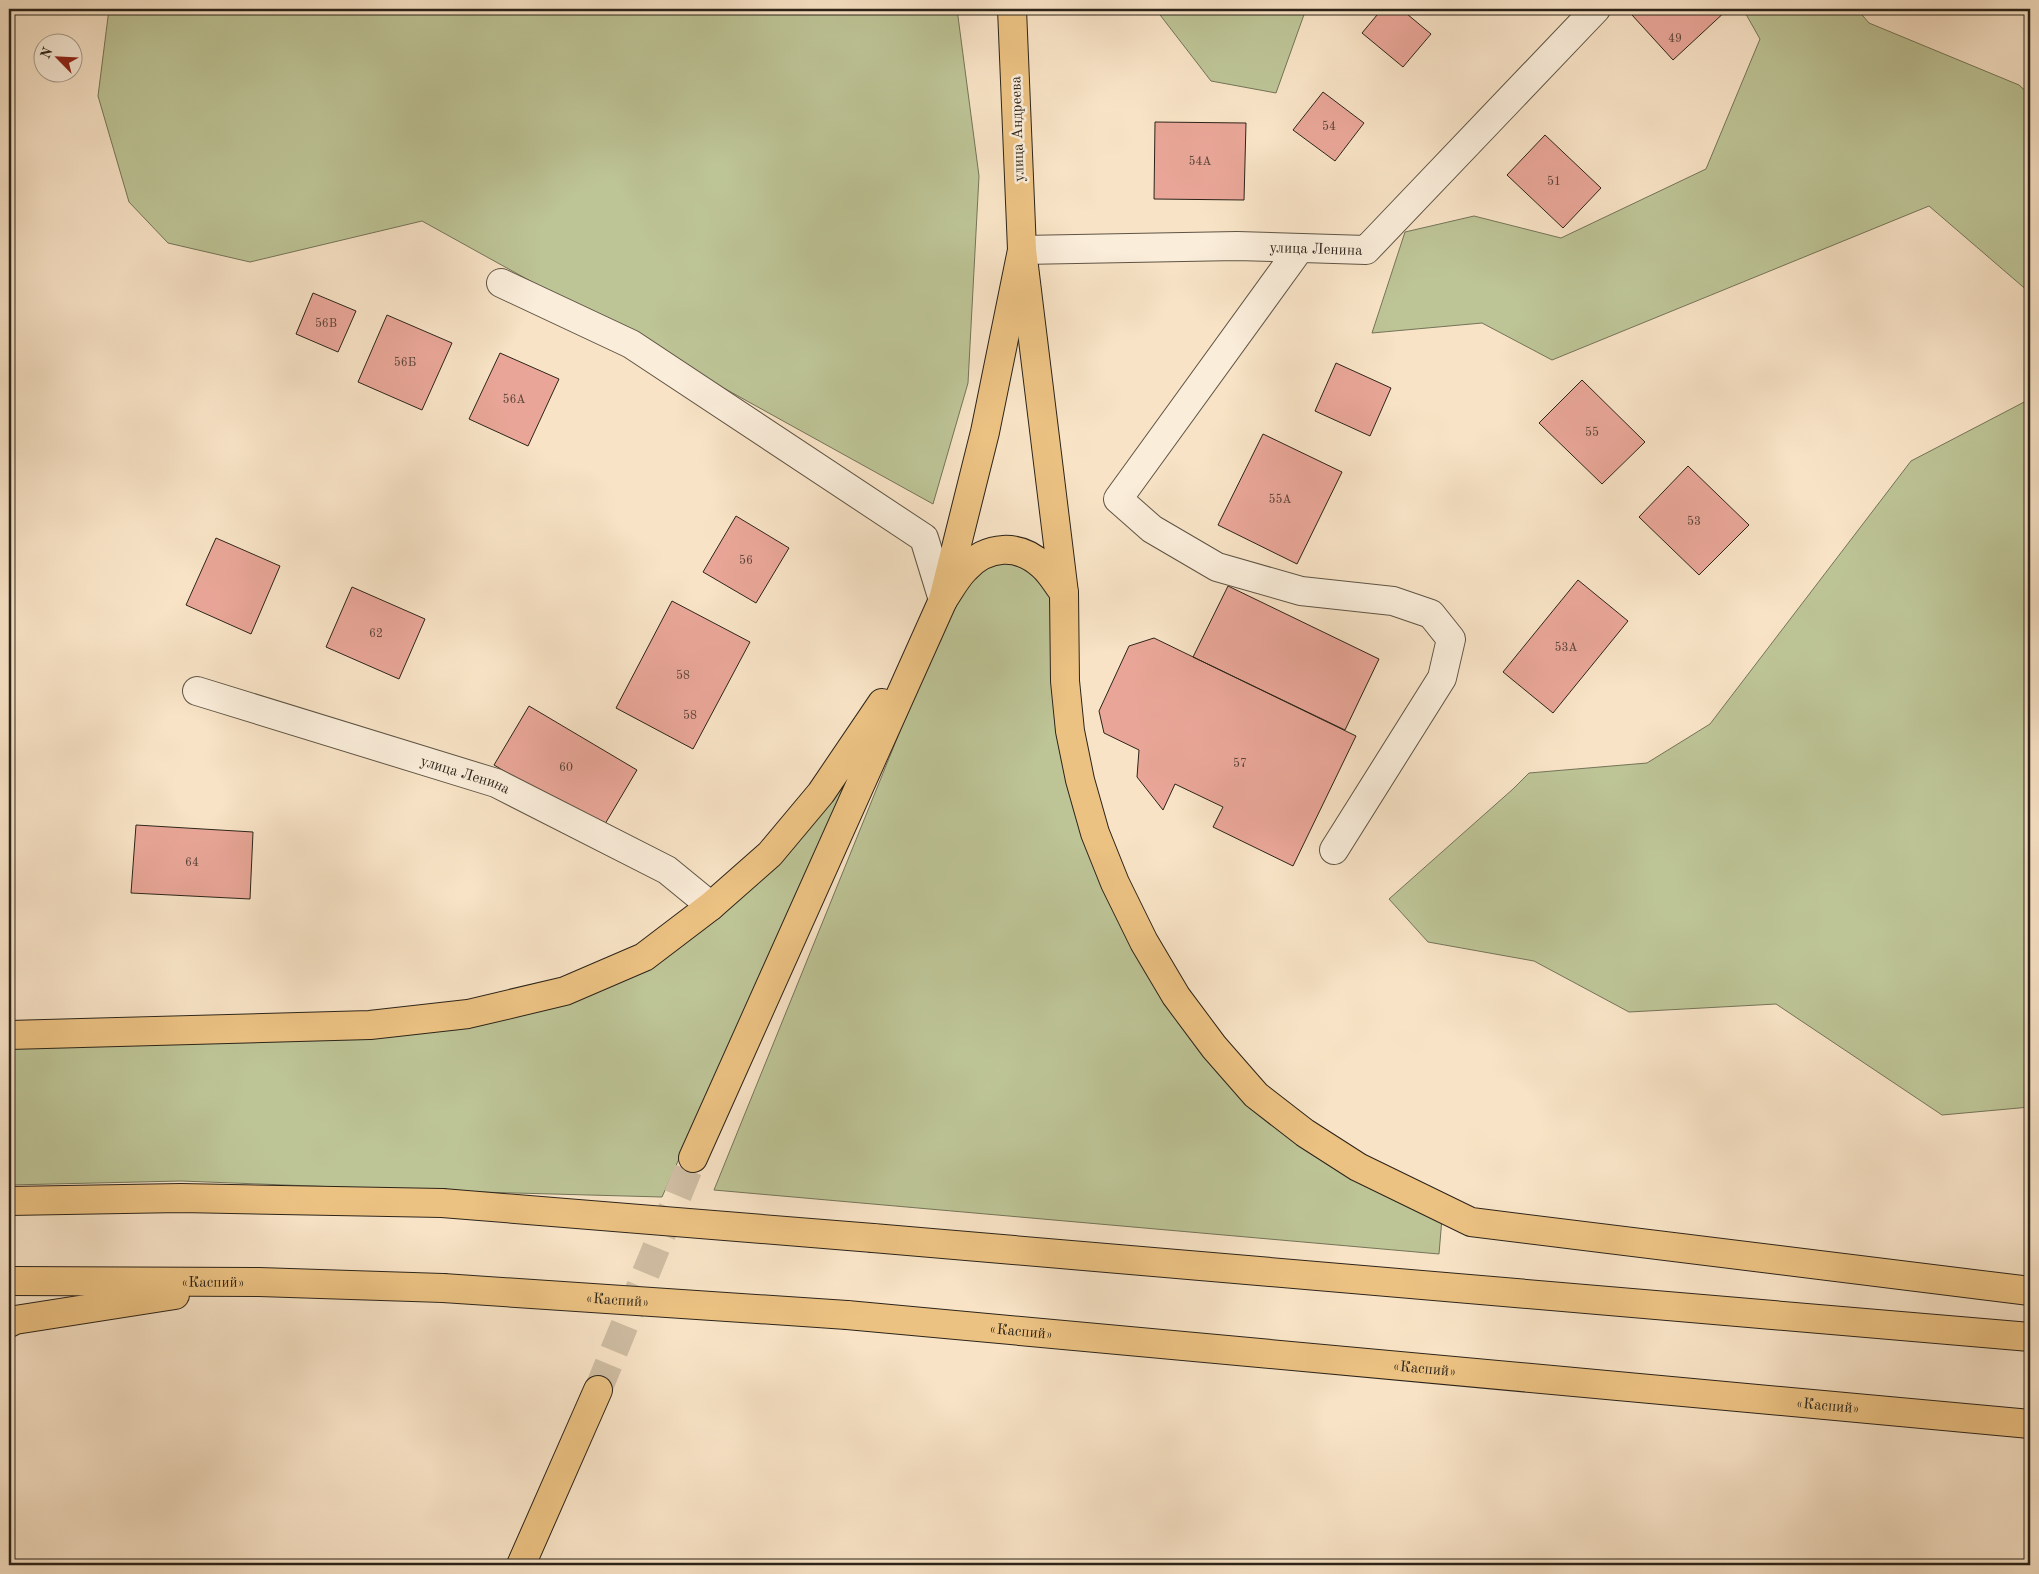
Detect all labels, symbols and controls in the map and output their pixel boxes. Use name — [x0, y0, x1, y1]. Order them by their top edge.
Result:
north arrow — [32, 32, 82, 82]
house number: 49 — [1668, 33, 1682, 45]
text: N — [38, 45, 56, 61]
street label: улица Андреева — [1009, 75, 1028, 182]
house number: 54 — [1322, 120, 1336, 133]
house number: 54А — [1188, 155, 1212, 168]
house number: 51 — [1547, 175, 1561, 188]
street label: улица Ленина — [1269, 241, 1363, 259]
house number: 56В — [315, 317, 337, 330]
house number: 56Б — [394, 356, 416, 369]
house number: 56А — [502, 393, 526, 406]
house number: 55 — [1585, 426, 1599, 439]
house number: 55А — [1268, 493, 1292, 506]
house number: 53 — [1687, 515, 1701, 528]
house number: 56 — [739, 554, 753, 567]
house number: 62 — [369, 628, 383, 640]
house number: 53А — [1554, 641, 1578, 654]
house number: 58 — [676, 669, 690, 682]
house number: 58 — [683, 709, 697, 722]
street label: улица Ленина — [418, 754, 512, 798]
house number: 57 — [1233, 757, 1247, 770]
house number: 60 — [559, 762, 573, 774]
house number: 64 — [185, 857, 199, 869]
street label: «Каспий» — [181, 1276, 245, 1291]
street label: «Каспий» — [585, 1292, 650, 1311]
street label: «Каспий» — [989, 1322, 1054, 1343]
street label: «Каспий» — [1392, 1359, 1457, 1380]
street label: «Каспий» — [1795, 1396, 1860, 1417]

